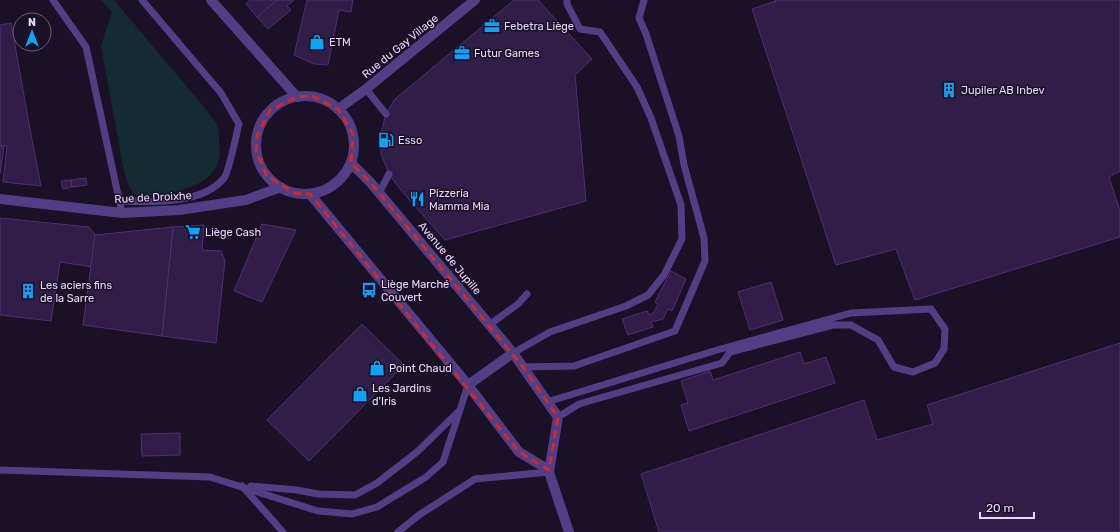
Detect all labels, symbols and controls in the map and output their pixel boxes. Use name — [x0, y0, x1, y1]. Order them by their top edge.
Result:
north arrow — [12, 12, 52, 52]
street label: Rue du Gay Village — [360, 12, 441, 81]
text: N — [28, 16, 36, 29]
office icon: Febetra Liège — [483, 17, 501, 35]
place label: Febetra Liège — [504, 20, 574, 33]
shop icon: ETM — [308, 33, 326, 51]
place label: ETM — [329, 36, 351, 49]
office icon: Futur Games — [453, 44, 471, 62]
place label: Futur Games — [474, 47, 540, 60]
building icon: Jupiler AB Inbev — [940, 81, 958, 99]
place label: Jupiler AB Inbev — [961, 84, 1045, 97]
fuel station icon: Esso — [377, 131, 395, 149]
place label: Esso — [398, 134, 422, 147]
place label: Pizzeria Mamma Mia — [429, 187, 490, 213]
street label: Rue de Droixhe — [114, 189, 192, 206]
restaurant icon: Pizzeria Mamma Mia — [408, 190, 426, 208]
street label: Avenue de Jupille — [415, 219, 484, 297]
supermarket icon: Liège Cash — [184, 223, 202, 241]
place label: Liège Cash — [205, 226, 261, 239]
place label: Liège Marché Couvert — [381, 278, 449, 304]
place label: Les aciers fins de la Sarre — [40, 279, 112, 305]
bus stop icon: Liège Marché Couvert — [360, 281, 378, 299]
building icon: Les aciers fins de la Sarre — [19, 282, 37, 300]
shop icon: Point Chaud — [368, 359, 386, 377]
place label: Point Chaud — [389, 362, 452, 375]
place label: Les Jardins d'Iris — [372, 382, 431, 408]
shop icon: Les Jardins d'Iris — [351, 385, 369, 403]
scale bar — [980, 494, 1034, 520]
text: 20 m — [986, 501, 1014, 515]

